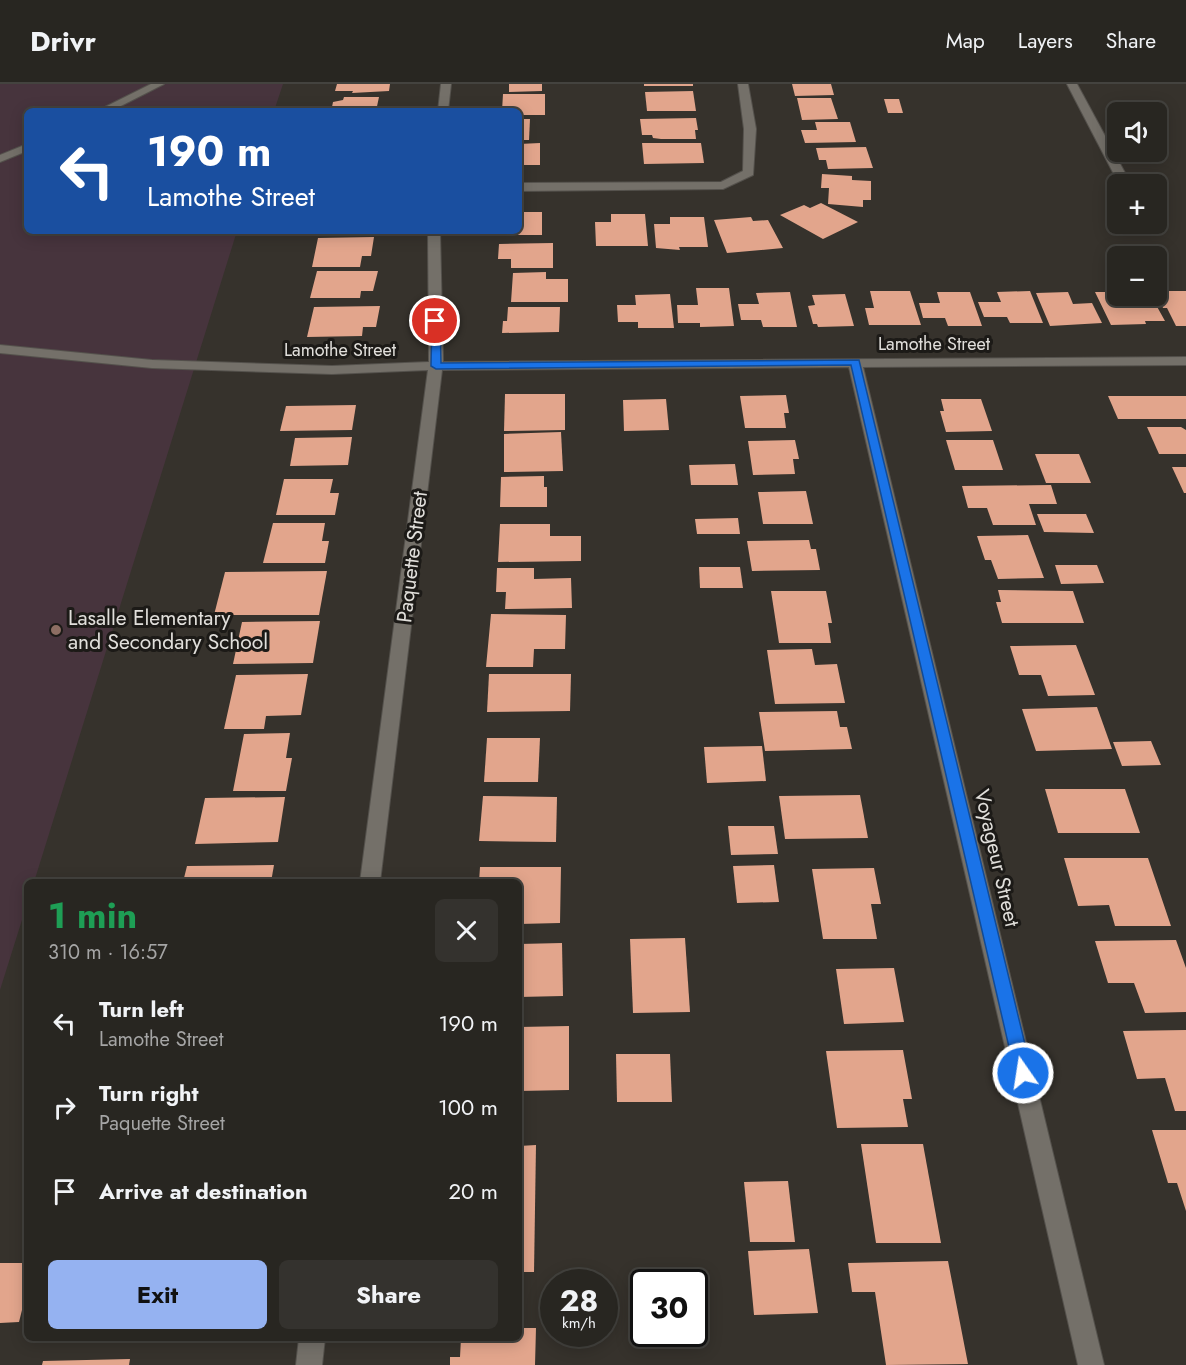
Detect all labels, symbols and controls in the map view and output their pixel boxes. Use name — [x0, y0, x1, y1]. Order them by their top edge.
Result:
text: Drivr — [30, 21, 96, 62]
text: Map — [946, 26, 985, 56]
text: Layers — [1018, 26, 1073, 56]
text: Share — [1106, 26, 1156, 56]
map controls — [1107, 102, 1167, 306]
button: sound — [1107, 102, 1167, 162]
text: 190 m — [147, 121, 271, 182]
icon: left — [48, 132, 126, 210]
button: + — [1107, 174, 1167, 234]
text: Lamothe Street — [147, 177, 315, 216]
button: − — [1107, 246, 1167, 306]
pin — [409, 295, 460, 346]
icon: arrive — [418, 304, 451, 337]
street label: Lamothe Street — [878, 331, 991, 357]
street label: Lamothe Street — [284, 337, 397, 363]
street label: Paquette Street — [389, 490, 435, 624]
place label: Lasalle Elementary and Secondary School — [68, 603, 268, 657]
marker: Lasalle Elementary and Secondary School — [49, 623, 63, 637]
street label: Voyageur Street — [967, 786, 1027, 930]
text: 1 min — [48, 889, 137, 941]
button: close — [435, 899, 498, 962]
text: 310 m · 16:57 — [48, 938, 168, 967]
text: Turn left — [99, 993, 184, 1025]
icon: left — [48, 1007, 81, 1040]
text: 190 m — [438, 1007, 498, 1039]
text: Lamothe Street — [99, 1025, 223, 1054]
position arrow — [991, 1041, 1055, 1105]
text: Turn right — [99, 1077, 199, 1109]
icon: right — [48, 1091, 81, 1124]
text: 100 m — [438, 1091, 498, 1123]
text: Paquette Street — [99, 1109, 225, 1138]
icon: arrive — [48, 1175, 81, 1208]
text: Arrive at destination — [99, 1175, 308, 1207]
text: 20 m — [449, 1175, 498, 1207]
button: Exit — [48, 1260, 267, 1329]
button: Share — [279, 1260, 498, 1329]
speed limit sign: 30 — [630, 1269, 708, 1347]
text: 28 — [560, 1279, 598, 1322]
text: km/h — [562, 1312, 596, 1334]

